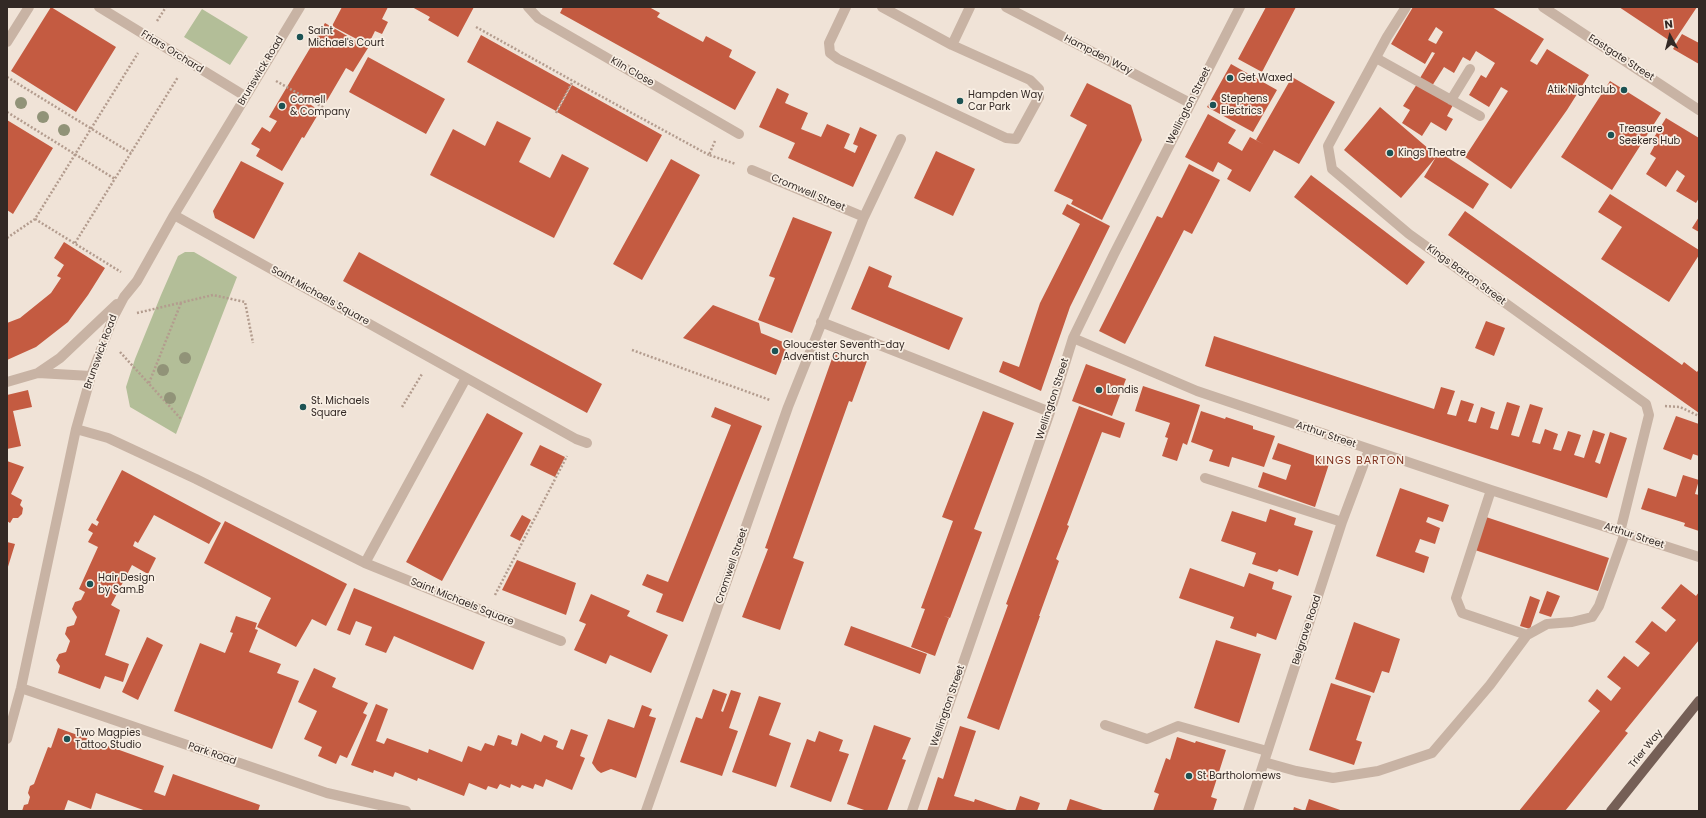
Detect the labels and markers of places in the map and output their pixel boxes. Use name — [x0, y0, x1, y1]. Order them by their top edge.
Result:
place label: Saint Michael's Court — [308, 25, 384, 48]
marker: Saint Michael's Court — [295, 32, 305, 42]
place label: Get Waxed — [1238, 72, 1293, 84]
marker: Get Waxed — [1225, 73, 1235, 83]
place label: Atik Nightclub — [1547, 84, 1616, 96]
marker: Atik Nightclub — [1619, 85, 1629, 95]
place label: Hampden Way Car Park — [968, 89, 1043, 112]
place label: Stephens Electrics — [1221, 93, 1268, 116]
place label: Cornell & Company — [290, 94, 350, 118]
marker: Hampden Way Car Park — [955, 96, 965, 106]
marker: Stephens Electrics — [1208, 100, 1218, 110]
marker: Cornell & Company — [277, 101, 287, 111]
place label: Treasure Seekers Hub — [1619, 123, 1680, 146]
marker: Treasure Seekers Hub — [1606, 130, 1616, 140]
place label: Kings Theatre — [1398, 147, 1466, 159]
marker: Kings Theatre — [1385, 148, 1395, 158]
place label: Gloucester Seventh-day Adventist Church — [783, 339, 905, 362]
marker: Gloucester Seventh-day Adventist Church — [770, 346, 780, 356]
place label: Londis — [1107, 384, 1139, 396]
marker: Londis — [1094, 385, 1104, 395]
place label: St. Michaels Square — [311, 395, 369, 418]
marker: St. Michaels Square — [298, 402, 308, 412]
place label: Hair Design by Sam.B — [98, 572, 155, 596]
marker: Hair Design by Sam.B — [85, 579, 95, 589]
place label: Two Magpies Tattoo Studio — [75, 727, 141, 750]
marker: Two Magpies Tattoo Studio — [62, 734, 72, 744]
place label: St Bartholomews — [1197, 770, 1281, 782]
marker: St Bartholomews — [1184, 771, 1194, 781]

